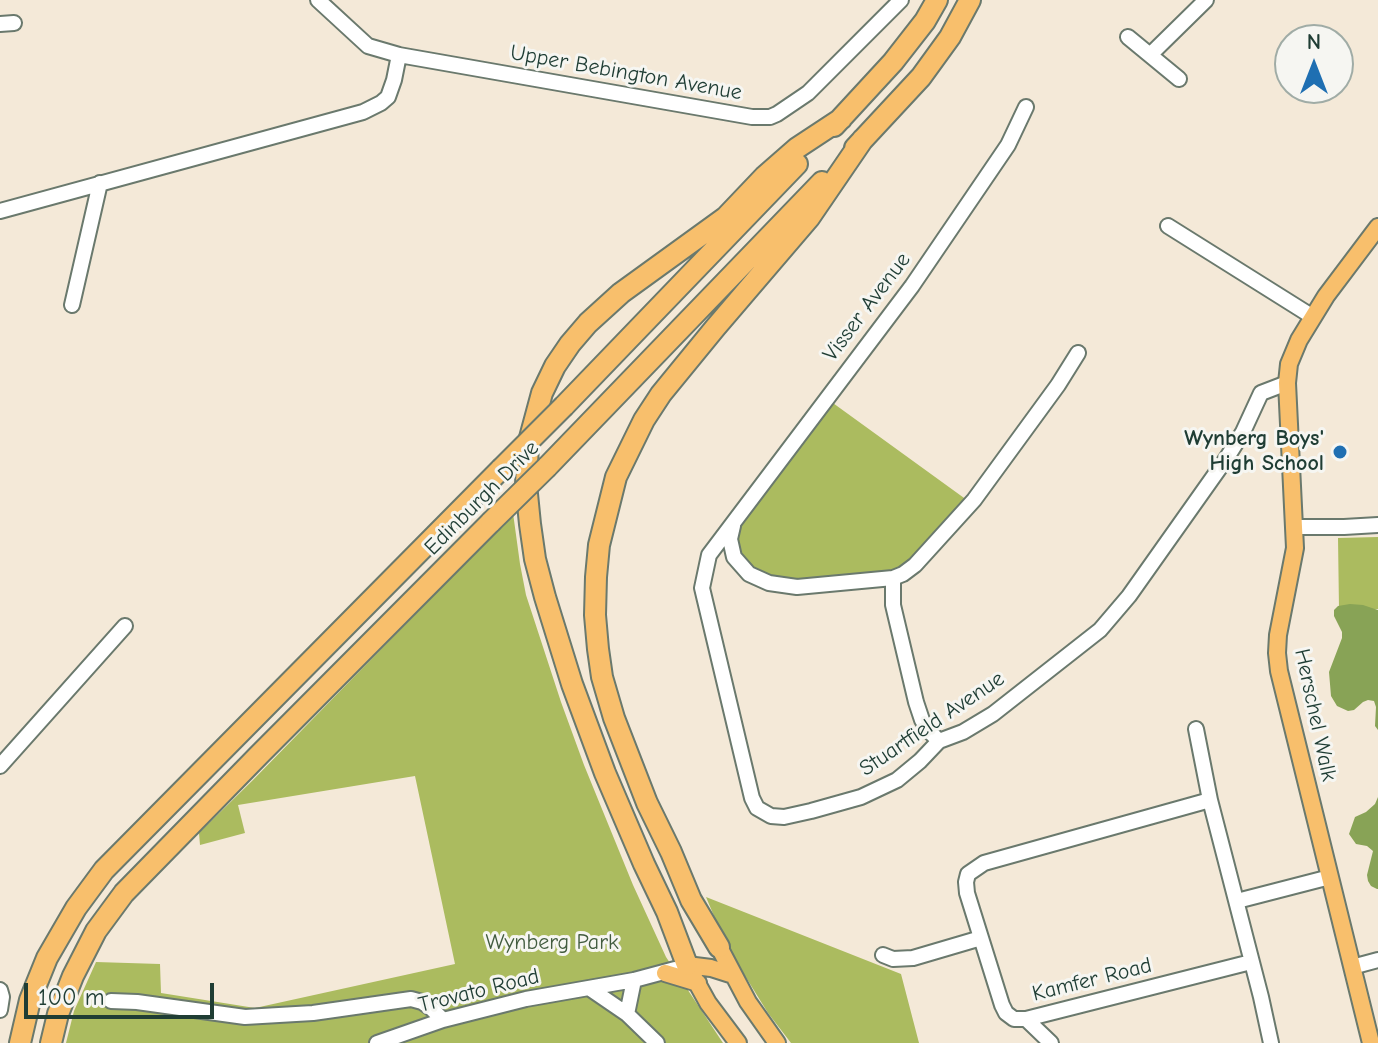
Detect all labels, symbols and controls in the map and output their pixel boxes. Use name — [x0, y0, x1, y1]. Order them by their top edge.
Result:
north arrow — [1274, 24, 1354, 104]
text: N — [1307, 29, 1321, 55]
street label: Upper Bebington Avenue — [508, 40, 744, 106]
street label: Visser Avenue — [818, 247, 916, 367]
place label: Wynberg Boys' High School — [1184, 426, 1324, 478]
street label: Edinburgh Drive — [419, 435, 545, 561]
marker: Wynberg Boys' High School — [1331, 443, 1349, 461]
street label: Herschel Walk — [1288, 646, 1342, 784]
street label: Stuartfield Avenue — [855, 666, 1009, 782]
park label: Wynberg Park — [485, 930, 619, 956]
street label: Kamfer Road — [1030, 952, 1154, 1008]
street label: Trovato Road — [416, 963, 542, 1019]
scale bar — [28, 967, 218, 1017]
text: 100 m — [38, 983, 105, 1011]

